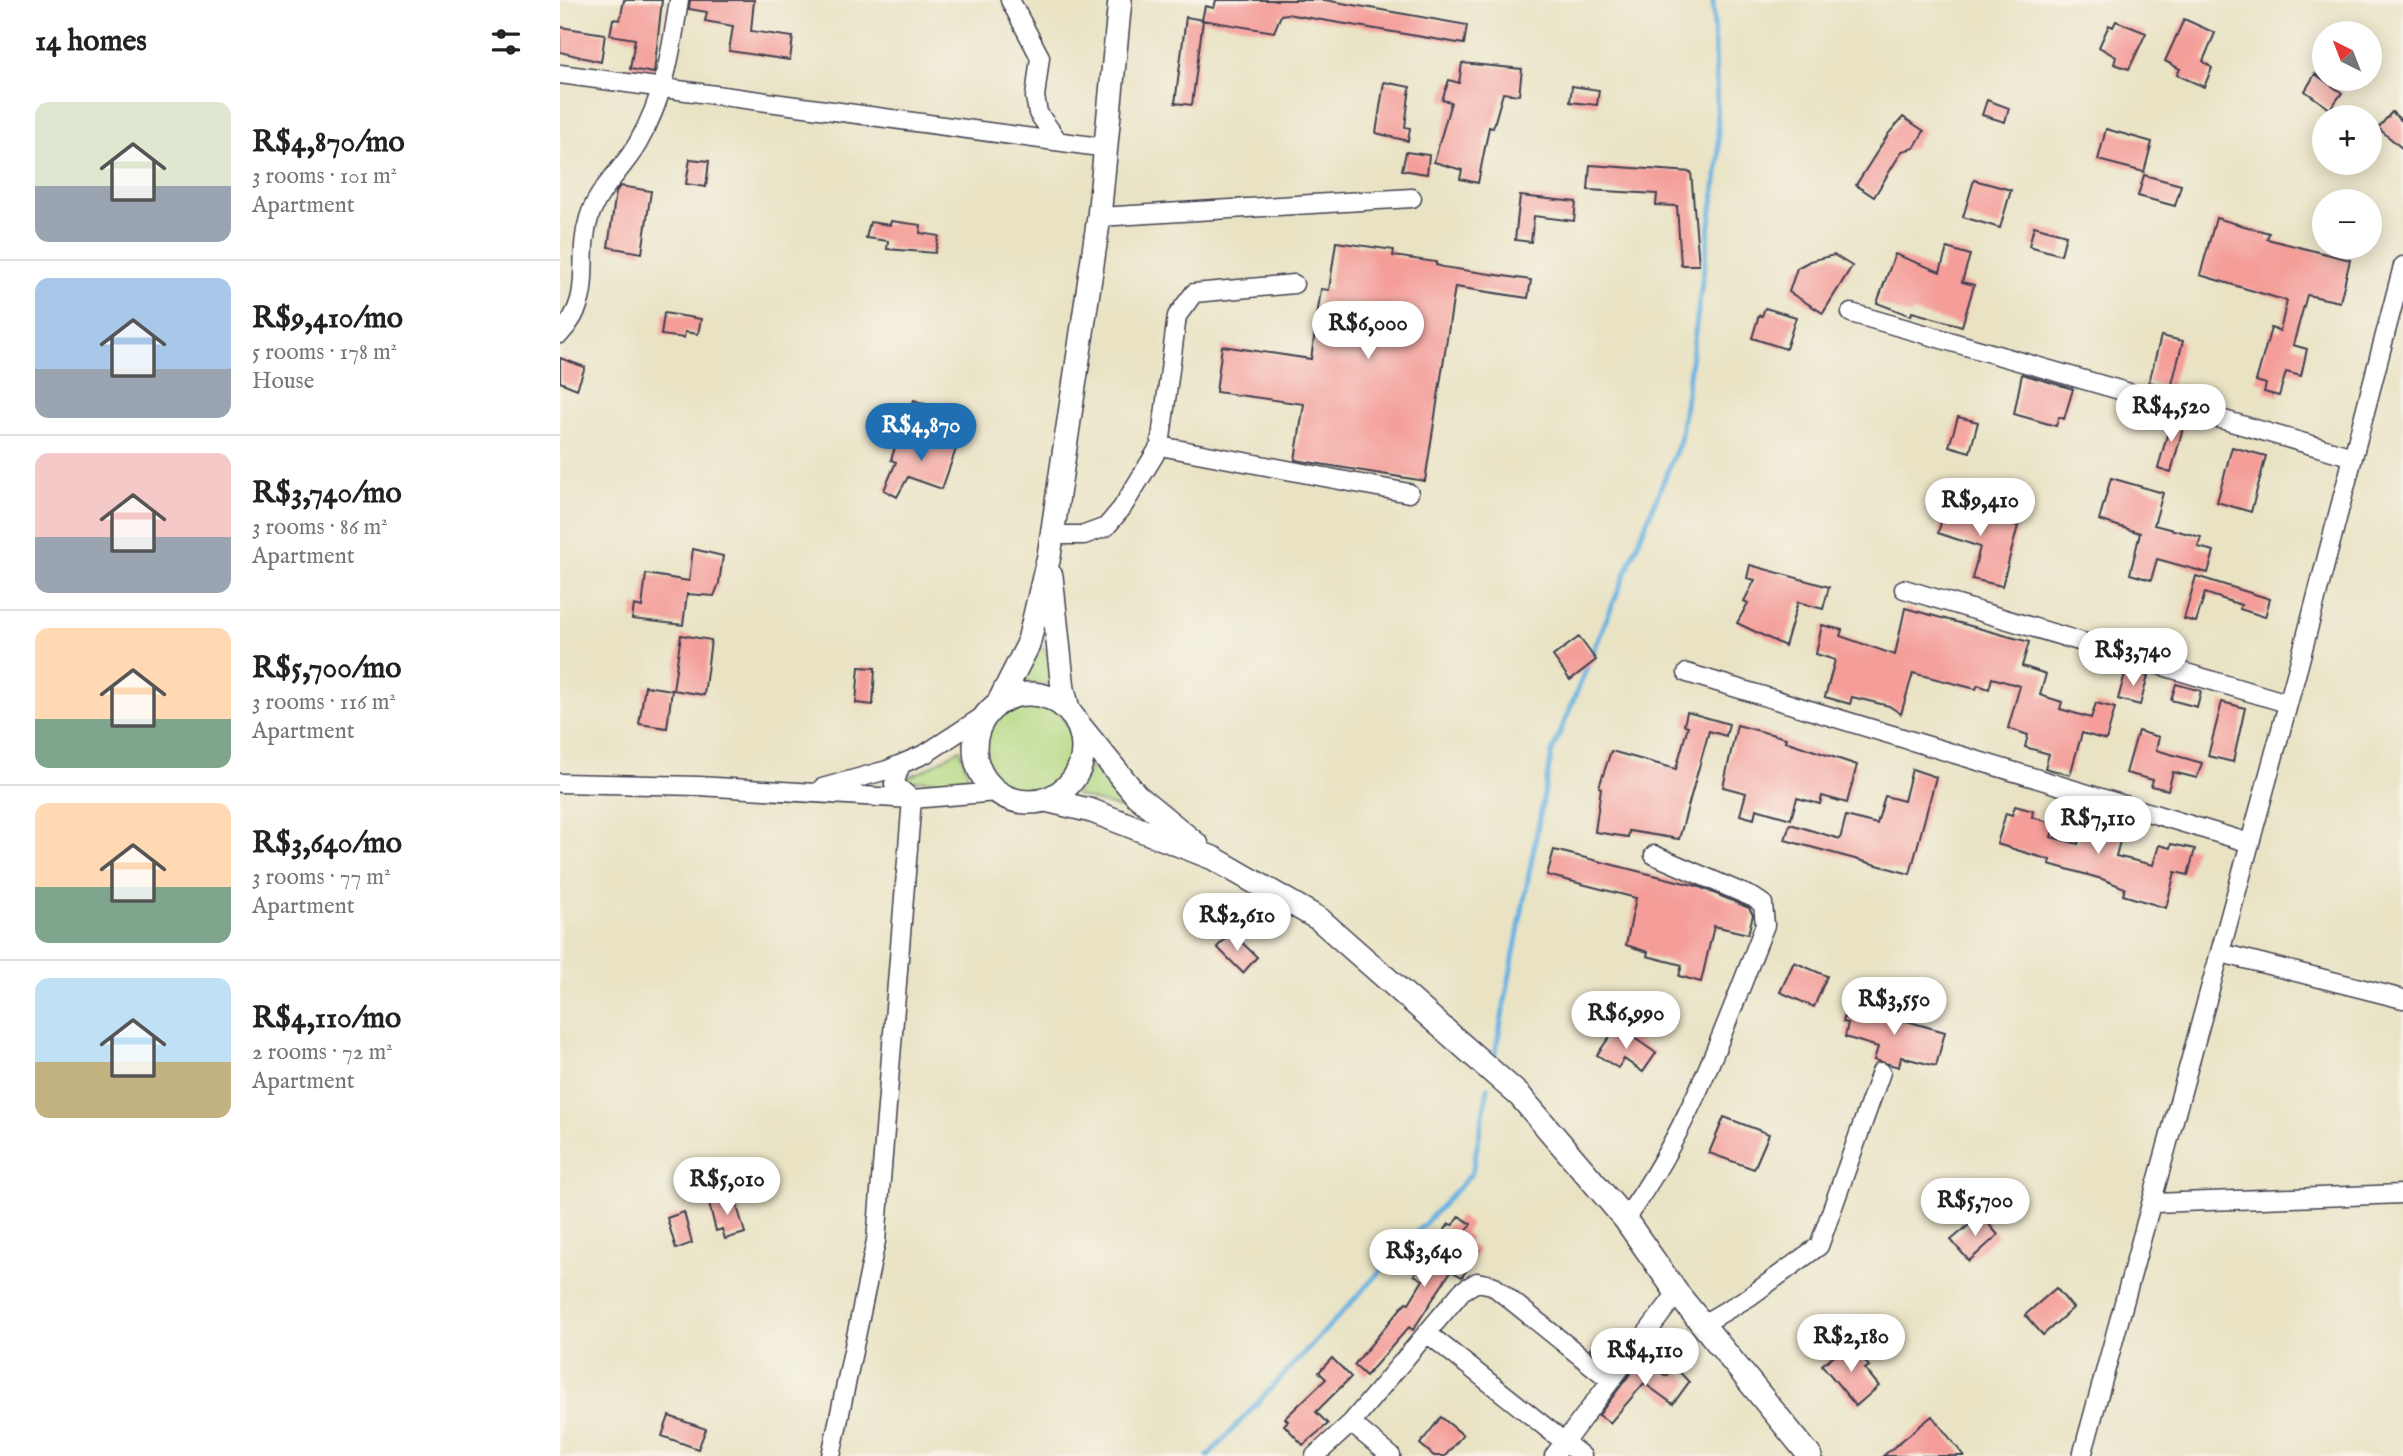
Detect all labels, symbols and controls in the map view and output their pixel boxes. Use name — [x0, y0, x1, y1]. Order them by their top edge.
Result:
north arrow — [2312, 21, 2382, 91]
map controls — [2312, 21, 2382, 259]
text: 14 homes — [35, 23, 147, 61]
icon: filters — [487, 23, 525, 61]
button: + — [2312, 105, 2382, 175]
text: R$4,870/mo — [252, 124, 405, 162]
icon: home — [91, 130, 175, 214]
text: 3 rooms · 101 m² — [252, 162, 397, 191]
button: − — [2312, 189, 2382, 259]
text: Apartment — [252, 191, 355, 220]
text: R$9,410/mo — [252, 300, 403, 338]
pin: R$6,000 — [1303, 302, 1433, 361]
icon: home — [91, 306, 175, 390]
text: R$6,000 — [1328, 309, 1408, 338]
text: 5 rooms · 178 m² — [252, 338, 397, 367]
text: House — [252, 367, 314, 396]
pin: R$4,520 — [2106, 384, 2236, 444]
text: R$4,520 — [2132, 392, 2210, 421]
pin: R$4,870 — [856, 404, 986, 463]
text: R$4,870 — [881, 411, 961, 440]
text: R$3,740/mo — [252, 475, 402, 513]
pin: R$9,410 — [1915, 478, 2045, 538]
icon: home — [91, 481, 175, 565]
text: R$9,410 — [1941, 486, 2019, 515]
text: 3 rooms · 86 m² — [252, 513, 388, 542]
text: Apartment — [252, 542, 355, 571]
pin: R$3,740 — [2068, 628, 2198, 688]
text: R$3,740 — [2095, 636, 2171, 665]
text: R$5,700/mo — [252, 650, 402, 688]
icon: home — [91, 656, 175, 740]
text: 3 rooms · 116 m² — [252, 688, 396, 717]
text: Apartment — [252, 717, 355, 746]
pin: R$7,110 — [2033, 796, 2163, 856]
text: R$7,110 — [2060, 804, 2136, 833]
text: R$3,640/mo — [252, 825, 402, 863]
icon: home — [91, 831, 175, 915]
text: 3 rooms · 77 m² — [252, 863, 391, 892]
text: Apartment — [252, 892, 355, 921]
pin: R$2,610 — [1172, 894, 1302, 953]
text: R$2,610 — [1199, 901, 1275, 930]
pin: R$3,550 — [1829, 978, 1959, 1037]
text: R$3,550 — [1858, 985, 1930, 1014]
pin: R$6,990 — [1561, 992, 1691, 1051]
text: R$6,990 — [1587, 999, 1665, 1028]
text: R$4,110/mo — [252, 1000, 401, 1038]
icon: home — [91, 1006, 175, 1090]
text: 2 rooms · 72 m² — [252, 1038, 393, 1067]
text: Apartment — [252, 1067, 355, 1096]
pin: R$5,010 — [662, 1158, 792, 1217]
text: R$5,010 — [689, 1165, 765, 1194]
pin: R$5,700 — [1910, 1178, 2040, 1238]
text: R$5,700 — [1937, 1186, 2013, 1215]
pin: R$3,640 — [1359, 1230, 1489, 1289]
text: R$3,640 — [1385, 1237, 1463, 1266]
pin: R$2,180 — [1786, 1314, 1916, 1374]
text: R$2,180 — [1813, 1322, 1889, 1351]
pin: R$4,110 — [1580, 1328, 1710, 1388]
text: R$4,110 — [1607, 1336, 1683, 1365]

